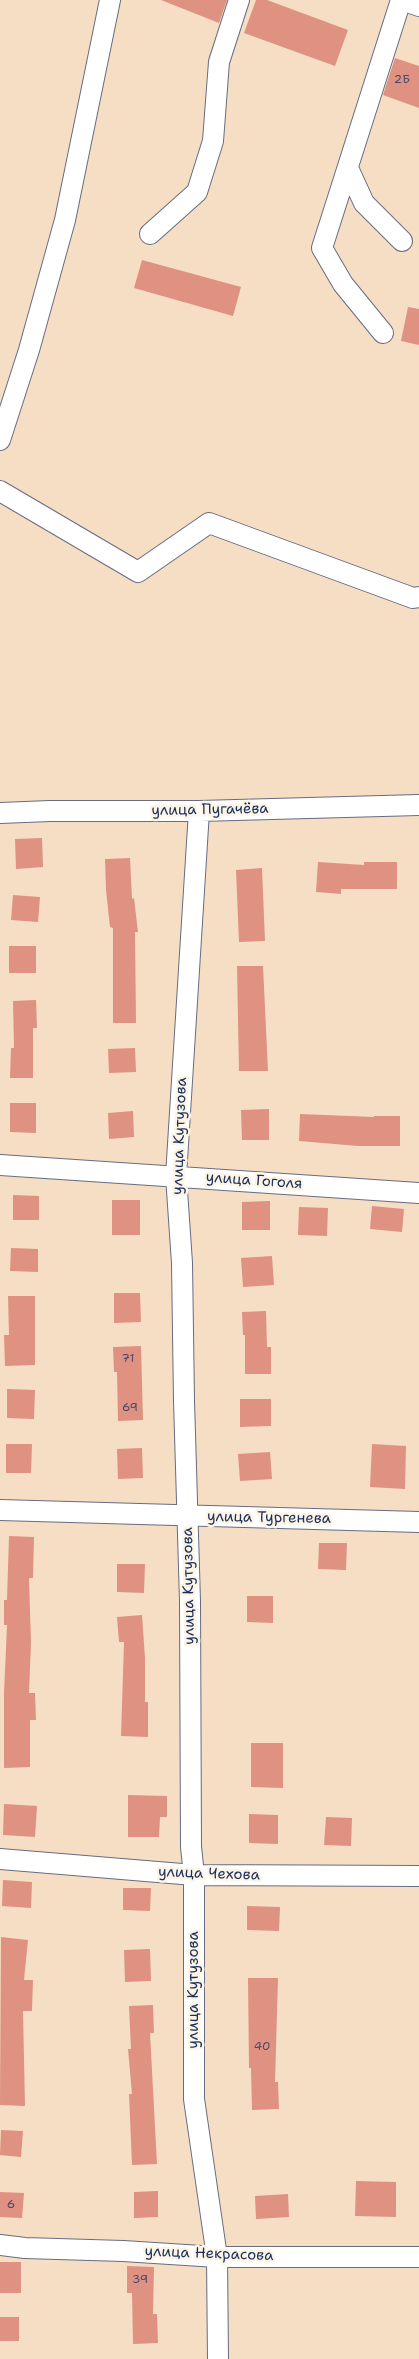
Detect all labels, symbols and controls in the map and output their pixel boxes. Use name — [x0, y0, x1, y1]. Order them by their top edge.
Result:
house number: 2Б — [394, 73, 410, 87]
street label: улица Пугачёва — [151, 800, 269, 820]
street label: улица Кутузова — [169, 1077, 191, 1195]
street label: улица Гоголя — [205, 1169, 303, 1193]
house number: 71 — [122, 1352, 134, 1366]
house number: 69 — [122, 1401, 138, 1415]
street label: улица Тургенева — [207, 1508, 331, 1528]
street label: улица Кутузова — [179, 1527, 199, 1645]
street label: улица Чехова — [158, 1863, 260, 1885]
street label: улица Кутузова — [185, 1931, 203, 2049]
house number: 40 — [254, 2040, 270, 2054]
house number: 6 — [7, 2198, 15, 2212]
street label: улица Некрасова — [144, 2243, 274, 2265]
house number: 39 — [132, 2273, 148, 2287]

